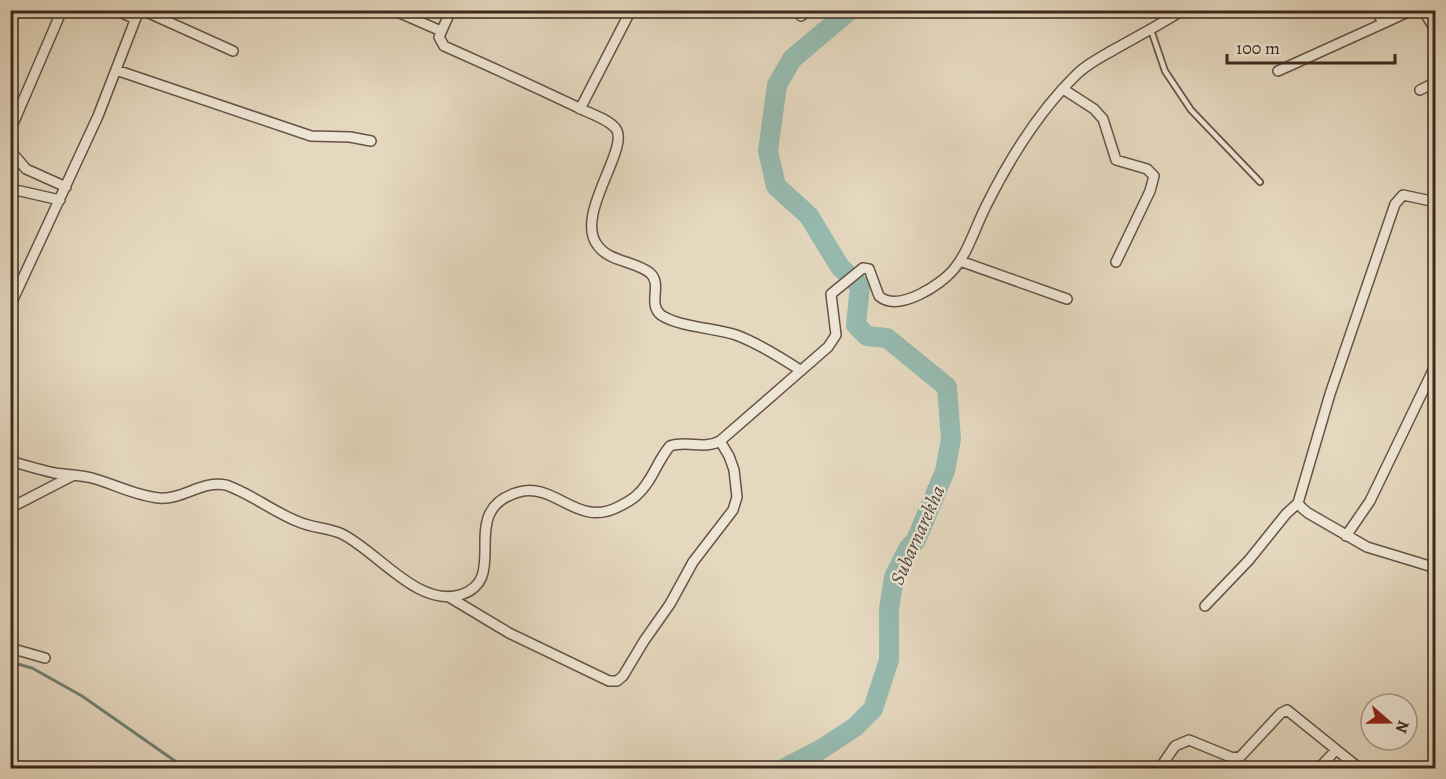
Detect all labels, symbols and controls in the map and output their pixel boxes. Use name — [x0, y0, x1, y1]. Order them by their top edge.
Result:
scale bar — [1227, 27, 1395, 65]
text: 100 m — [1236, 36, 1280, 60]
water label: Subarnarekha — [884, 481, 951, 589]
north arrow — [1359, 692, 1419, 752]
text: N — [1390, 718, 1414, 736]

